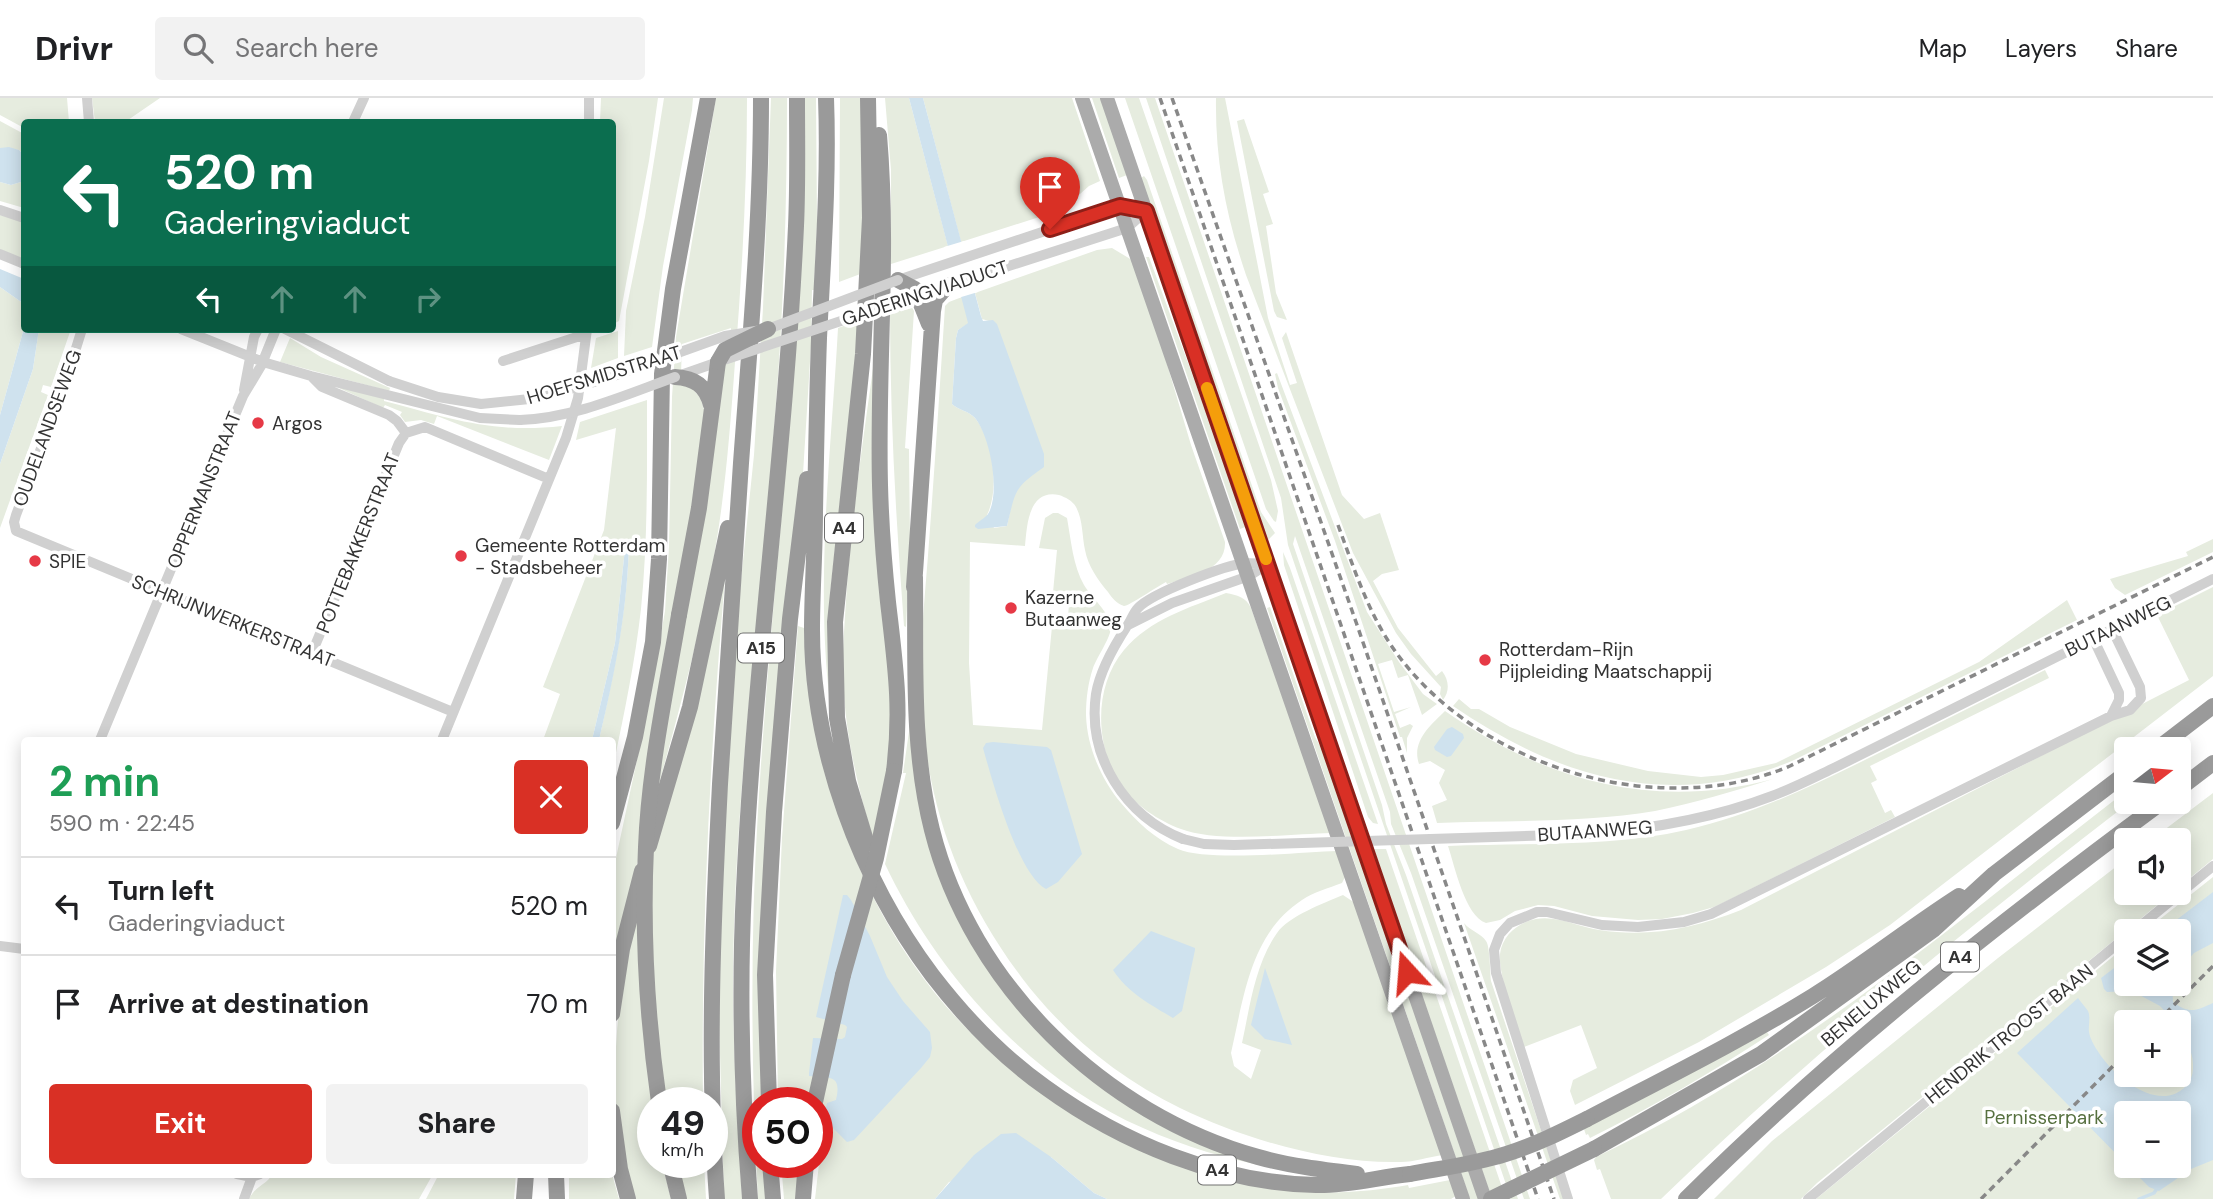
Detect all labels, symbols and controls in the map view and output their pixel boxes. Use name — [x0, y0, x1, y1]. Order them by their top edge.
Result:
search box — [155, 17, 645, 80]
text: Drivr — [35, 27, 113, 70]
icon: search — [179, 29, 217, 67]
text: Search here — [235, 31, 378, 65]
text: Map — [1919, 33, 1967, 64]
text: Layers — [2005, 33, 2077, 64]
text: Share — [2115, 33, 2178, 64]
text: 520 m — [164, 140, 314, 204]
icon: left — [49, 147, 140, 238]
pin — [1020, 157, 1080, 229]
icon: arrive — [1031, 168, 1069, 206]
text: Gaderingviaduct — [164, 202, 411, 244]
street label: GADERINGVIADUCT — [839, 254, 1012, 332]
icon: left — [190, 280, 228, 318]
icon: ahead — [263, 280, 301, 318]
icon: ahead — [336, 280, 374, 318]
icon: right — [409, 280, 447, 318]
street label: HOEFSMIDSTRAAT — [524, 340, 685, 410]
street label: OUDELANDSEWEG — [7, 346, 87, 510]
street label: OPPERMANSTRAAT — [161, 407, 247, 572]
place label: Argos — [272, 411, 322, 436]
marker: Argos — [250, 415, 266, 431]
street label: POTTEBAKKERSTRAAT — [310, 449, 406, 637]
road number: A4 — [825, 514, 863, 542]
place label: Gemeente Rotterdam - Stadsbeheer — [475, 533, 666, 580]
marker: Gemeente Rotterdam - Stadsbeheer — [453, 548, 469, 564]
place label: SPIE — [49, 549, 86, 574]
marker: SPIE — [27, 553, 43, 569]
street label: SCHRIJNWERKERSTRAAT — [128, 569, 338, 673]
place label: Kazerne Butaanweg — [1025, 585, 1122, 632]
street label: BUTAANWEG — [2061, 590, 2175, 662]
marker: Kazerne Butaanweg — [1003, 600, 1019, 616]
road number: A15 — [738, 634, 784, 662]
place label: Rotterdam-Rijn Pijpleiding Maatschappij — [1499, 637, 1712, 684]
marker: Rotterdam-Rijn Pijpleiding Maatschappij — [1477, 652, 1493, 668]
north arrow — [2114, 737, 2191, 814]
map controls — [2114, 737, 2191, 1178]
text: 2 min — [49, 754, 160, 809]
button: close — [514, 760, 588, 834]
text: 590 m · 22:45 — [49, 808, 195, 838]
street label: BUTAANWEG — [1537, 815, 1653, 847]
button: sound — [2114, 828, 2191, 905]
text: Turn left — [108, 874, 215, 908]
icon: left — [49, 887, 87, 925]
text: 520 m — [510, 889, 588, 923]
text: Gaderingviaduct — [108, 908, 285, 938]
button: layers — [2114, 919, 2191, 996]
position arrow — [1370, 935, 1444, 1009]
road number: A4 — [1941, 942, 1979, 972]
street label: BENELUXWEG — [1816, 954, 1926, 1052]
street label: HENDRIK TROOST BAAN — [1920, 958, 2098, 1110]
icon: arrive — [49, 985, 87, 1023]
text: Arrive at destination — [108, 987, 369, 1021]
text: 70 m — [527, 987, 588, 1021]
button: + — [2114, 1010, 2191, 1087]
button: Exit — [49, 1084, 312, 1164]
button: Share — [326, 1084, 588, 1164]
speed limit sign: 50 — [742, 1087, 833, 1178]
text: 49 — [660, 1100, 705, 1146]
button: − — [2114, 1101, 2191, 1178]
park label: Pernisserpark — [1984, 1105, 2104, 1130]
text: km/h — [661, 1138, 704, 1162]
road number: A4 — [1198, 1156, 1236, 1184]

